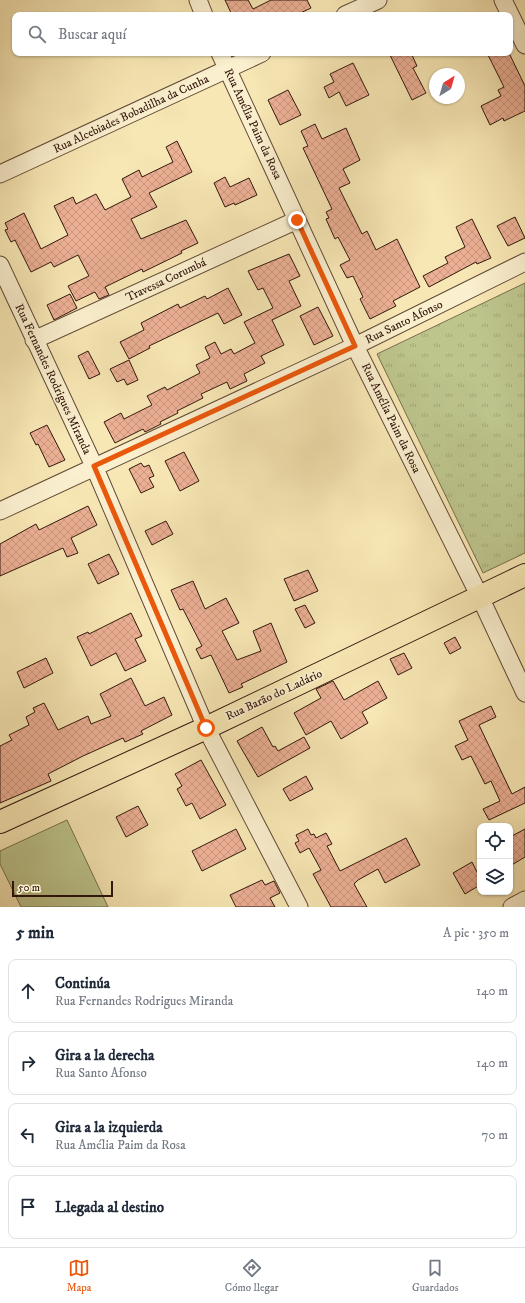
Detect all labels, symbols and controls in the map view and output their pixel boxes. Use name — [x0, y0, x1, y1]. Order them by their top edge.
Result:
search box — [12, 12, 513, 56]
icon: search — [26, 23, 48, 45]
text: Buscar aquí — [58, 25, 126, 44]
street label: Rua Amélia Paim da Rosa — [221, 66, 286, 183]
north arrow — [429, 68, 465, 104]
street label: Rua Alcebiades Bobadilha da Cunha — [51, 71, 212, 157]
route end — [288, 211, 306, 229]
street label: Travessa Corumbá — [123, 254, 209, 305]
street label: Rua Santo Afonso — [363, 297, 445, 347]
street label: Rua Fernandes Rodrigues Miranda — [11, 301, 95, 458]
street label: Rua Amélia Paim da Rosa — [358, 360, 425, 476]
street label: Rua Barão do Ladário — [223, 666, 325, 724]
route start — [197, 719, 215, 737]
map controls — [477, 823, 513, 895]
button: locate — [477, 823, 513, 859]
button: layers — [477, 859, 513, 895]
scale bar — [12, 879, 113, 898]
text: 50 m — [18, 881, 40, 895]
text: 5 min — [16, 922, 54, 944]
text: A pie · 350 m — [443, 925, 509, 941]
text: Continúa — [55, 974, 110, 993]
icon: ahead — [17, 980, 39, 1002]
text: 140 m — [476, 983, 508, 999]
text: Rua Fernandes Rodrigues Miranda — [55, 993, 233, 1009]
text: Gira a la derecha — [55, 1046, 154, 1065]
icon: right — [17, 1052, 39, 1074]
text: 140 m — [476, 1055, 508, 1071]
text: Rua Santo Afonso — [55, 1065, 147, 1081]
text: Gira a la izquierda — [55, 1118, 163, 1137]
icon: left — [17, 1124, 39, 1146]
text: 70 m — [482, 1127, 508, 1143]
text: Rua Amélia Paim da Rosa — [55, 1137, 186, 1153]
icon: arrive — [17, 1196, 39, 1218]
text: Llegada al destino — [55, 1198, 164, 1217]
tab: Mapa — [67, 1257, 92, 1295]
tab: Cómo llegar — [225, 1257, 279, 1295]
tab: Guardados — [412, 1257, 458, 1295]

